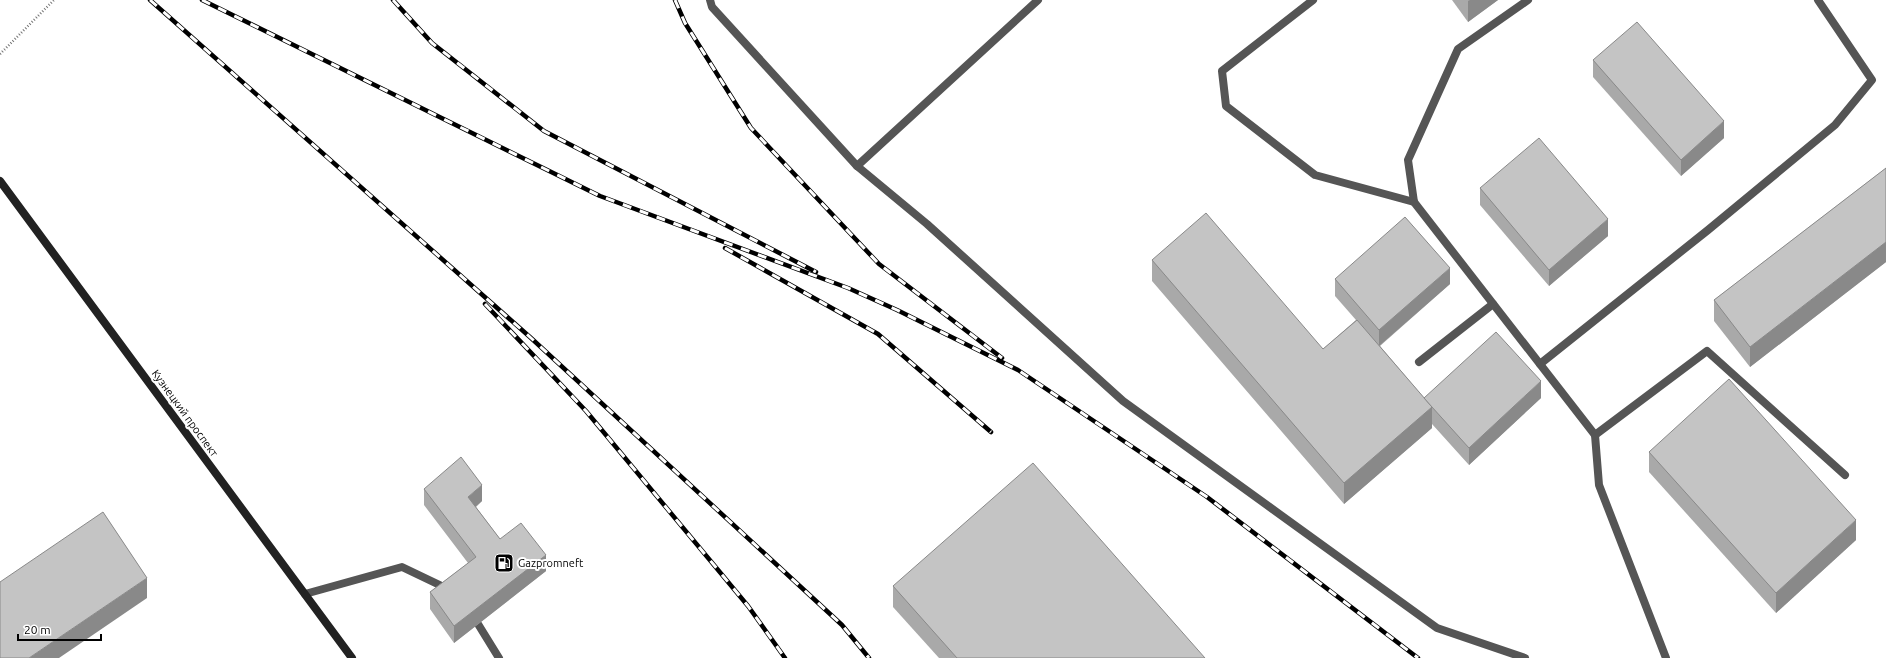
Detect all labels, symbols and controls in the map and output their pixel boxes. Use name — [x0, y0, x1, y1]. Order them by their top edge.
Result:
street label: Кузнецкий проспект — [150, 367, 221, 459]
fuel station icon: Gazpromneft — [493, 552, 515, 574]
place label: Gazpromneft — [518, 557, 584, 569]
scale bar — [18, 616, 101, 642]
text: 20 m — [24, 623, 51, 636]

